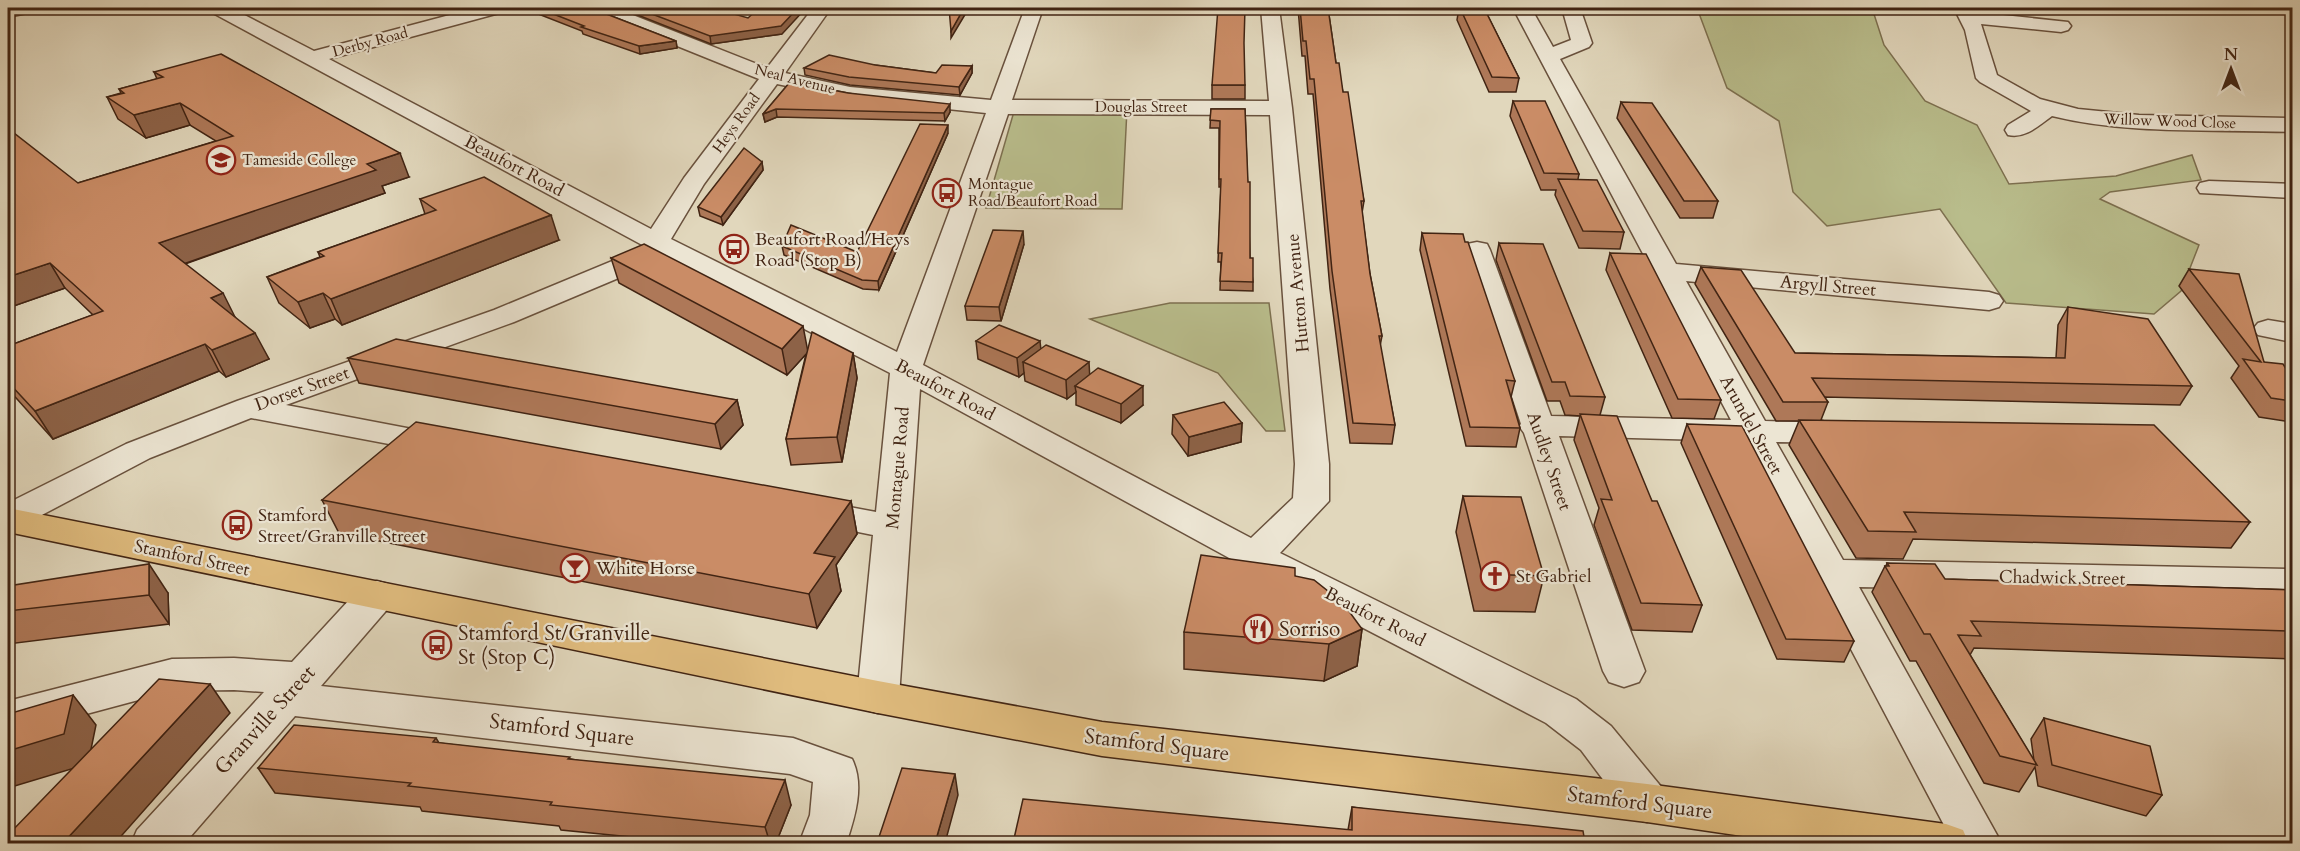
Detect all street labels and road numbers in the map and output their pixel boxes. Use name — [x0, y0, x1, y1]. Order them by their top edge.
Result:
street label: Derby Road — [330, 22, 410, 62]
street label: Neal Avenue — [753, 59, 838, 99]
street label: Heys Road — [708, 89, 764, 157]
street label: Douglas Street — [1095, 97, 1187, 117]
street label: Willow Wood Close — [2102, 109, 2237, 133]
street label: Beaufort Road — [460, 129, 569, 203]
street label: Hutton Avenue — [1280, 232, 1316, 354]
street label: Argyll Street — [1779, 269, 1877, 303]
street label: Beaufort Road — [891, 353, 1000, 427]
street label: Dorset Street — [251, 360, 353, 418]
street label: Arundel Street — [1713, 371, 1789, 479]
street label: Montague Road — [880, 405, 916, 530]
street label: Audley Street — [1520, 408, 1578, 514]
street label: Stamford Street — [132, 534, 252, 582]
street label: Chadwick Street — [1999, 564, 2126, 592]
street label: Beaufort Road — [1320, 581, 1430, 653]
street label: Granville Street — [208, 659, 322, 781]
street label: Stamford Square — [488, 707, 636, 753]
street label: Stamford Square — [1083, 722, 1231, 768]
street label: Stamford Square — [1566, 780, 1714, 826]

